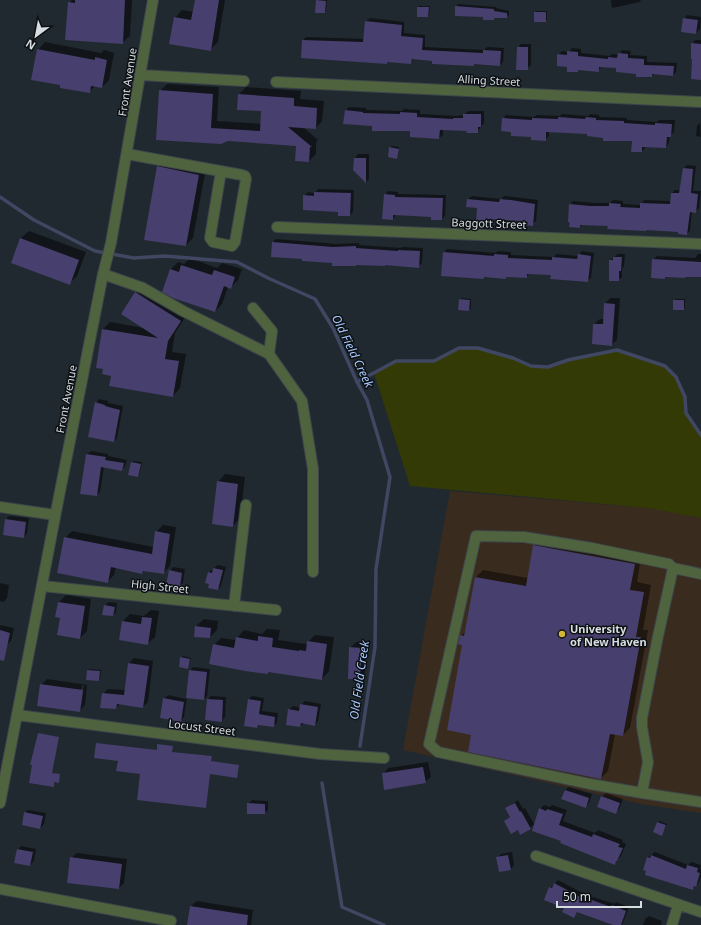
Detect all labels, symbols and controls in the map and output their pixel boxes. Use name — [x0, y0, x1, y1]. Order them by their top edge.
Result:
north arrow — [16, 16, 56, 56]
text: N — [23, 36, 38, 54]
street label: Front Avenue — [114, 47, 140, 117]
street label: Alling Street — [457, 71, 521, 89]
street label: Baggott Street — [451, 214, 527, 232]
water label: Old Field Creek — [328, 312, 378, 391]
street label: Front Avenue — [52, 364, 80, 434]
street label: High Street — [130, 576, 190, 596]
place label: University of New Haven — [570, 621, 647, 649]
marker: University of New Haven — [557, 629, 567, 639]
water label: Old Field Creek — [345, 639, 373, 720]
street label: Locust Street — [168, 715, 236, 739]
scale bar — [557, 883, 641, 909]
text: 50 m — [563, 888, 591, 905]

